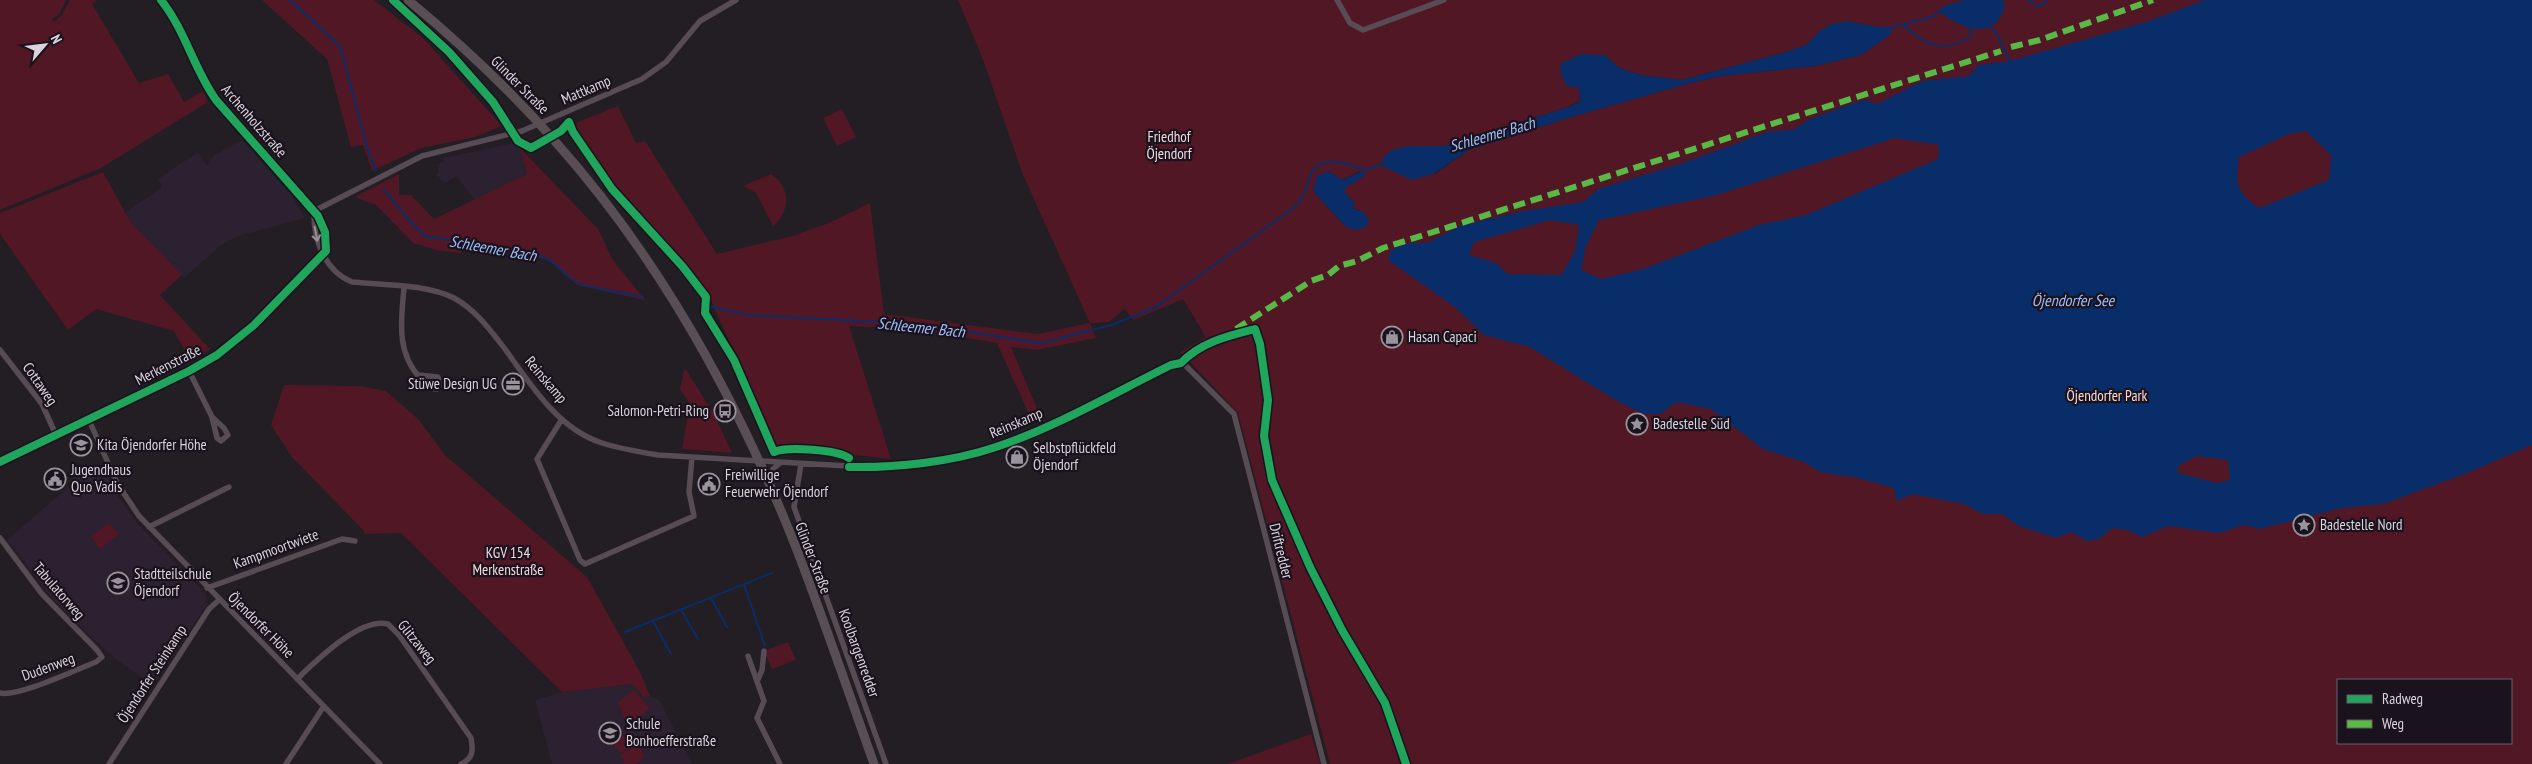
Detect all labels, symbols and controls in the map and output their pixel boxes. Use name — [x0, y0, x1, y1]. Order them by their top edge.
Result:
north arrow — [20, 20, 70, 70]
text: N — [47, 31, 66, 46]
street label: Glinder Straße — [487, 51, 554, 118]
street label: Mattkamp — [558, 71, 613, 108]
street label: Archenholzstraße — [217, 80, 291, 161]
water label: Schleemer Bach — [1447, 112, 1538, 156]
park label: Friedhof Öjendorf — [1146, 127, 1193, 163]
one-way arrow — [312, 226, 322, 242]
water label: Schleemer Bach — [448, 231, 539, 266]
water label: Öjendorfer See — [2032, 290, 2116, 310]
water label: Schleemer Bach — [876, 312, 967, 342]
shop icon: Hasan Capaci — [1380, 325, 1404, 349]
place label: Hasan Capaci — [1408, 327, 1477, 346]
street label: Merkenstraße — [132, 340, 204, 389]
street label: Reinskamp — [521, 352, 572, 407]
street label: Cottaweg — [19, 358, 62, 409]
office icon: Stüwe Design UG — [501, 372, 525, 396]
place label: Stüwe Design UG — [408, 374, 497, 393]
park label: Öjendorfer Park — [2067, 386, 2148, 405]
bus stop icon: Salomon-Petri-Ring — [713, 399, 737, 423]
place label: Salomon-Petri-Ring — [608, 401, 709, 420]
street label: Reinskamp — [986, 403, 1045, 442]
place icon: Badestelle Süd — [1625, 412, 1649, 436]
place label: Badestelle Süd — [1653, 414, 1730, 433]
school or university icon: Kita Öjendorfer Höhe — [69, 433, 93, 457]
place label: Kita Öjendorfer Höhe — [97, 435, 207, 454]
place label: Selbstpflückfeld Öjendorf — [1033, 438, 1116, 474]
shop icon: Selbstpflückfeld Öjendorf — [1005, 445, 1029, 469]
place label: Jugendhaus Quo Vadis — [70, 460, 131, 496]
place label: Freiwillige Feuerwehr Öjendorf — [725, 465, 829, 501]
public building icon: Jugendhaus Quo Vadis — [43, 467, 67, 491]
public building icon: Freiwillige Feuerwehr Öjendorf — [697, 472, 721, 496]
place icon: Badestelle Nord — [2292, 513, 2316, 537]
place label: Badestelle Nord — [2320, 515, 2403, 534]
street label: Glinder Straße — [791, 519, 836, 596]
street label: Driftredder — [1265, 521, 1298, 582]
street label: Kampmoortwiete — [231, 524, 321, 573]
park label: KGV 154 Merkenstraße — [472, 543, 544, 579]
street label: Tabulatorweg — [29, 558, 89, 623]
place label: Stadtteilschule Öjendorf — [134, 564, 211, 600]
school or university icon: Stadtteilschule Öjendorf — [106, 571, 130, 595]
street label: Öjendorfer Höhe — [224, 588, 298, 662]
street label: Koolbargenredder — [835, 606, 885, 700]
street label: Glitzaweg — [394, 616, 441, 667]
street label: Öjendorfer Steinkamp — [113, 621, 190, 726]
street label: Dudenweg — [19, 648, 77, 685]
legend — [2337, 679, 2512, 744]
text: Radweg — [2382, 689, 2423, 708]
place label: Schule Bonhoefferstraße — [626, 714, 716, 750]
text: Weg — [2382, 714, 2404, 733]
school or university icon: Schule Bonhoefferstraße — [598, 721, 622, 745]

